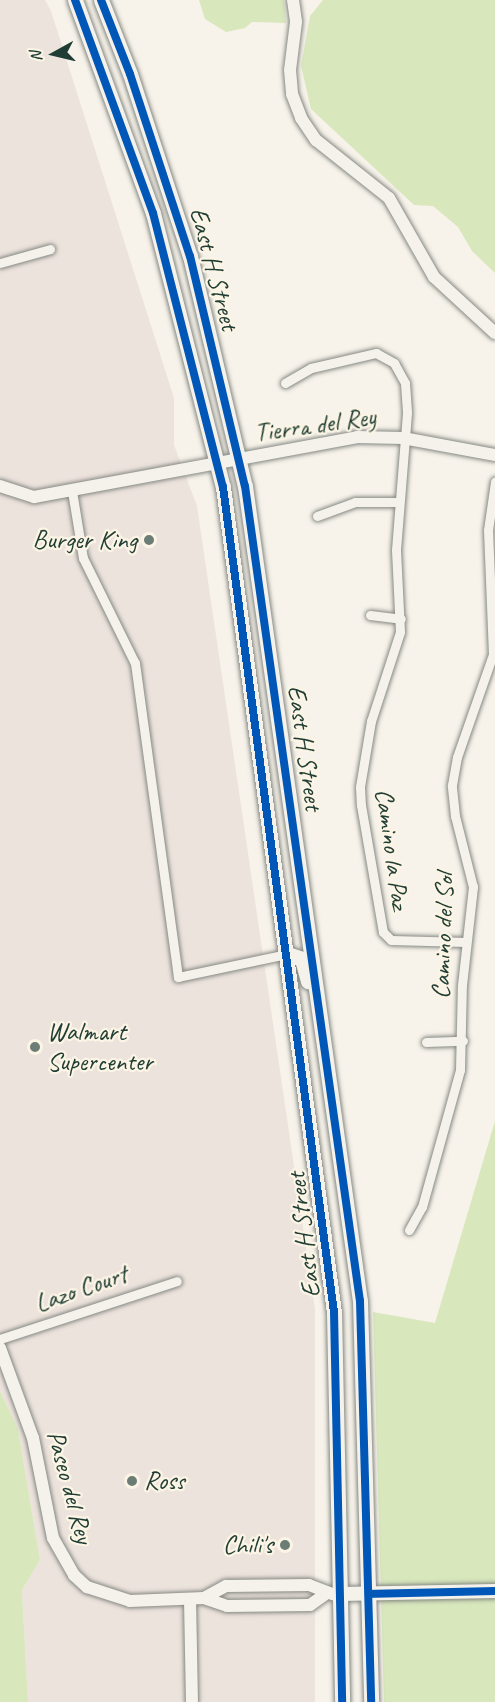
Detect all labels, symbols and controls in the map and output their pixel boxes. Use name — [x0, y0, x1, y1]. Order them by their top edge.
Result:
north arrow — [24, 24, 84, 84]
text: N — [26, 50, 47, 63]
street label: East H Street — [183, 204, 245, 334]
street label: Tierra del Rey — [253, 401, 377, 449]
place label: Burger King — [32, 524, 137, 556]
marker: Burger King — [142, 533, 156, 547]
street label: East H Street — [281, 683, 329, 813]
street label: Camino la Paz — [368, 786, 416, 912]
street label: Camino del Sol — [425, 873, 461, 999]
place label: Walmart Supercenter — [47, 1016, 153, 1078]
marker: Walmart Supercenter — [28, 1040, 42, 1054]
street label: East H Street — [281, 1170, 327, 1300]
street label: Lazo Court — [31, 1259, 131, 1319]
street label: Paseo del Rey — [40, 1427, 100, 1547]
place label: Ross — [144, 1465, 185, 1497]
marker: Ross — [125, 1474, 139, 1488]
place label: Chili's — [223, 1529, 273, 1561]
marker: Chili's — [278, 1538, 292, 1552]

